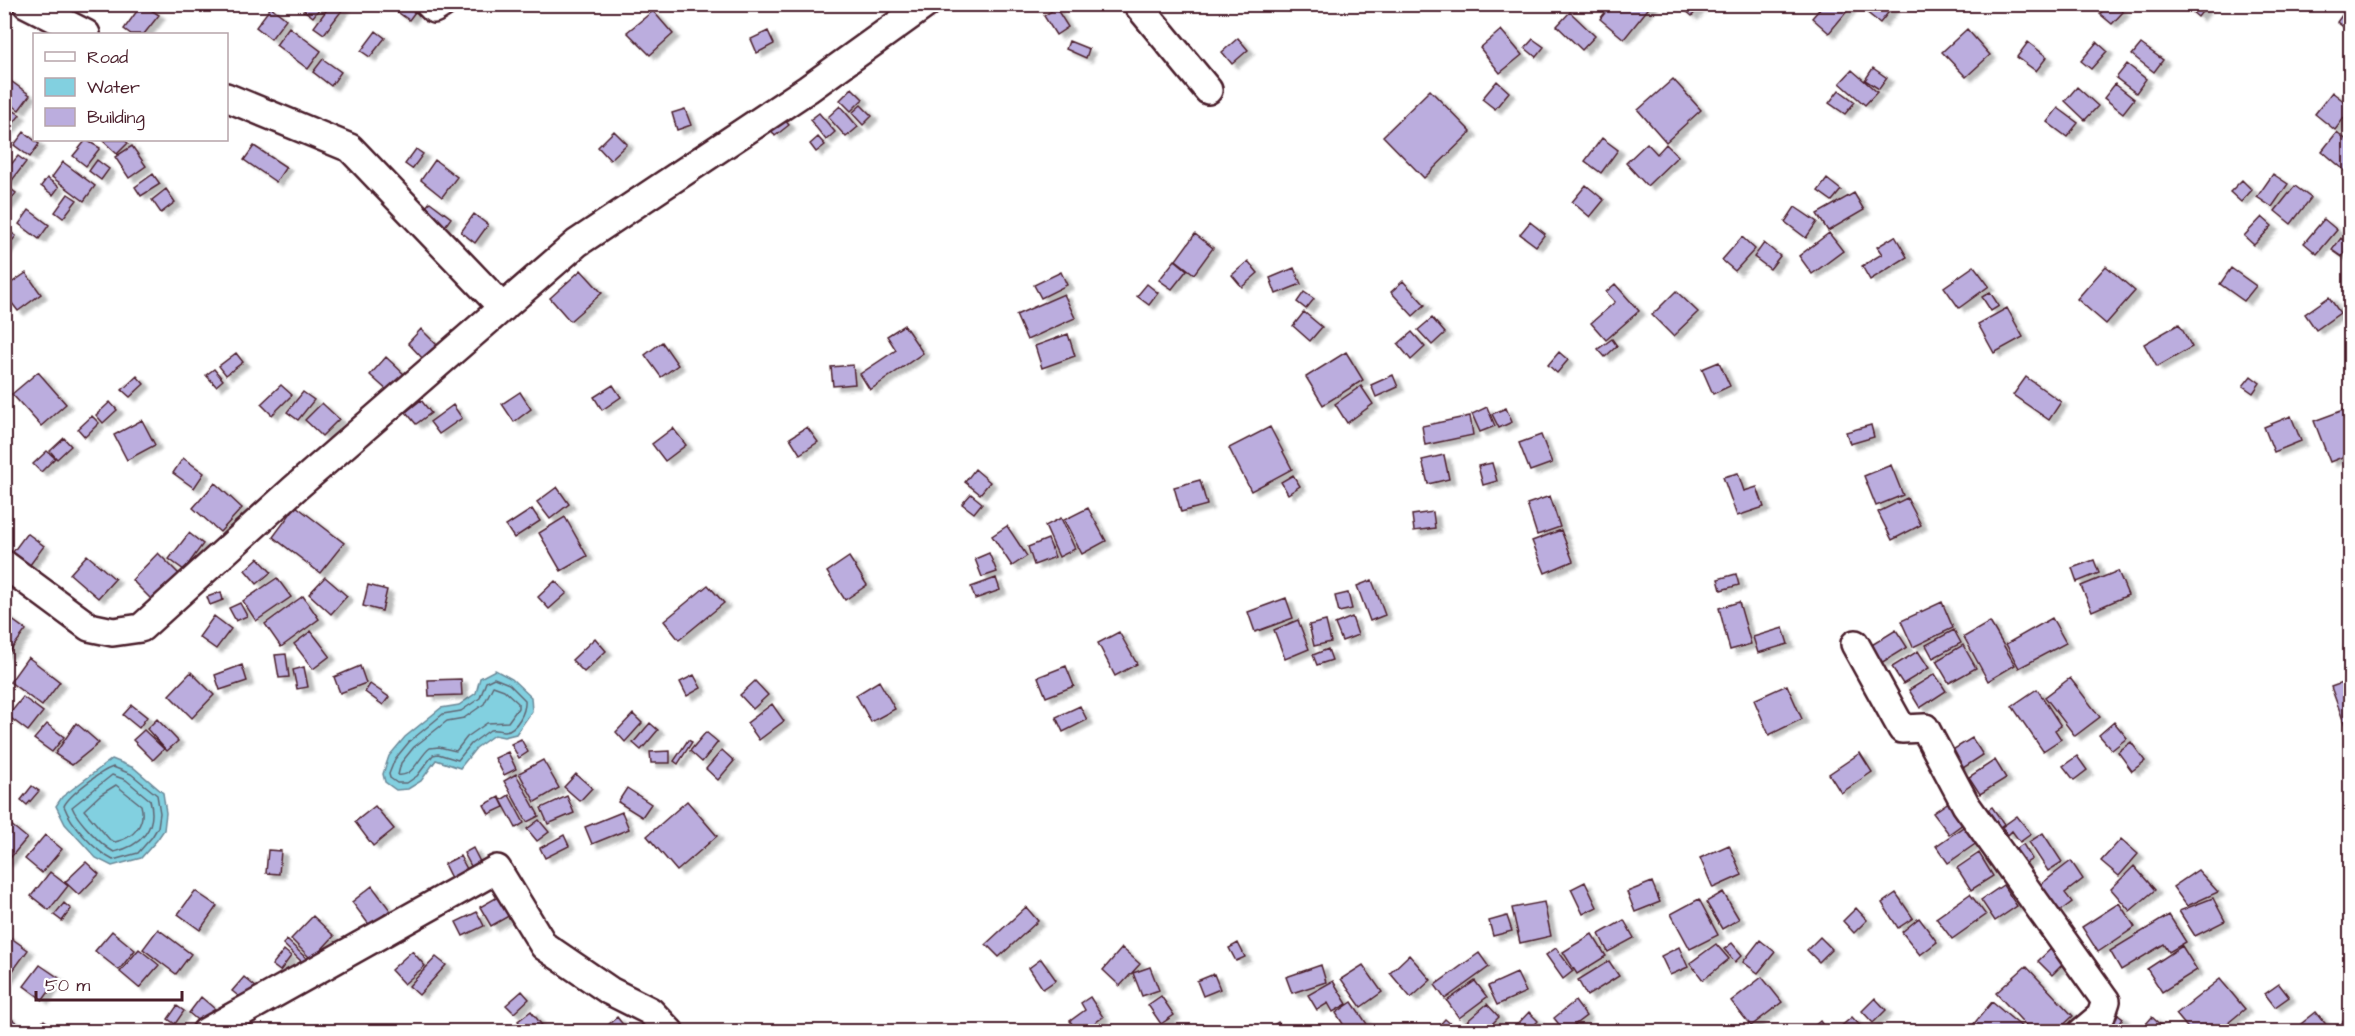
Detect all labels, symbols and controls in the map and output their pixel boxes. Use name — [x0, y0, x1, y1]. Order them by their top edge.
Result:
legend — [33, 33, 228, 141]
text: Road — [87, 45, 128, 70]
text: Water — [87, 75, 140, 100]
text: Building — [87, 105, 145, 131]
scale bar — [36, 964, 182, 1002]
text: 50 m — [45, 973, 90, 998]

